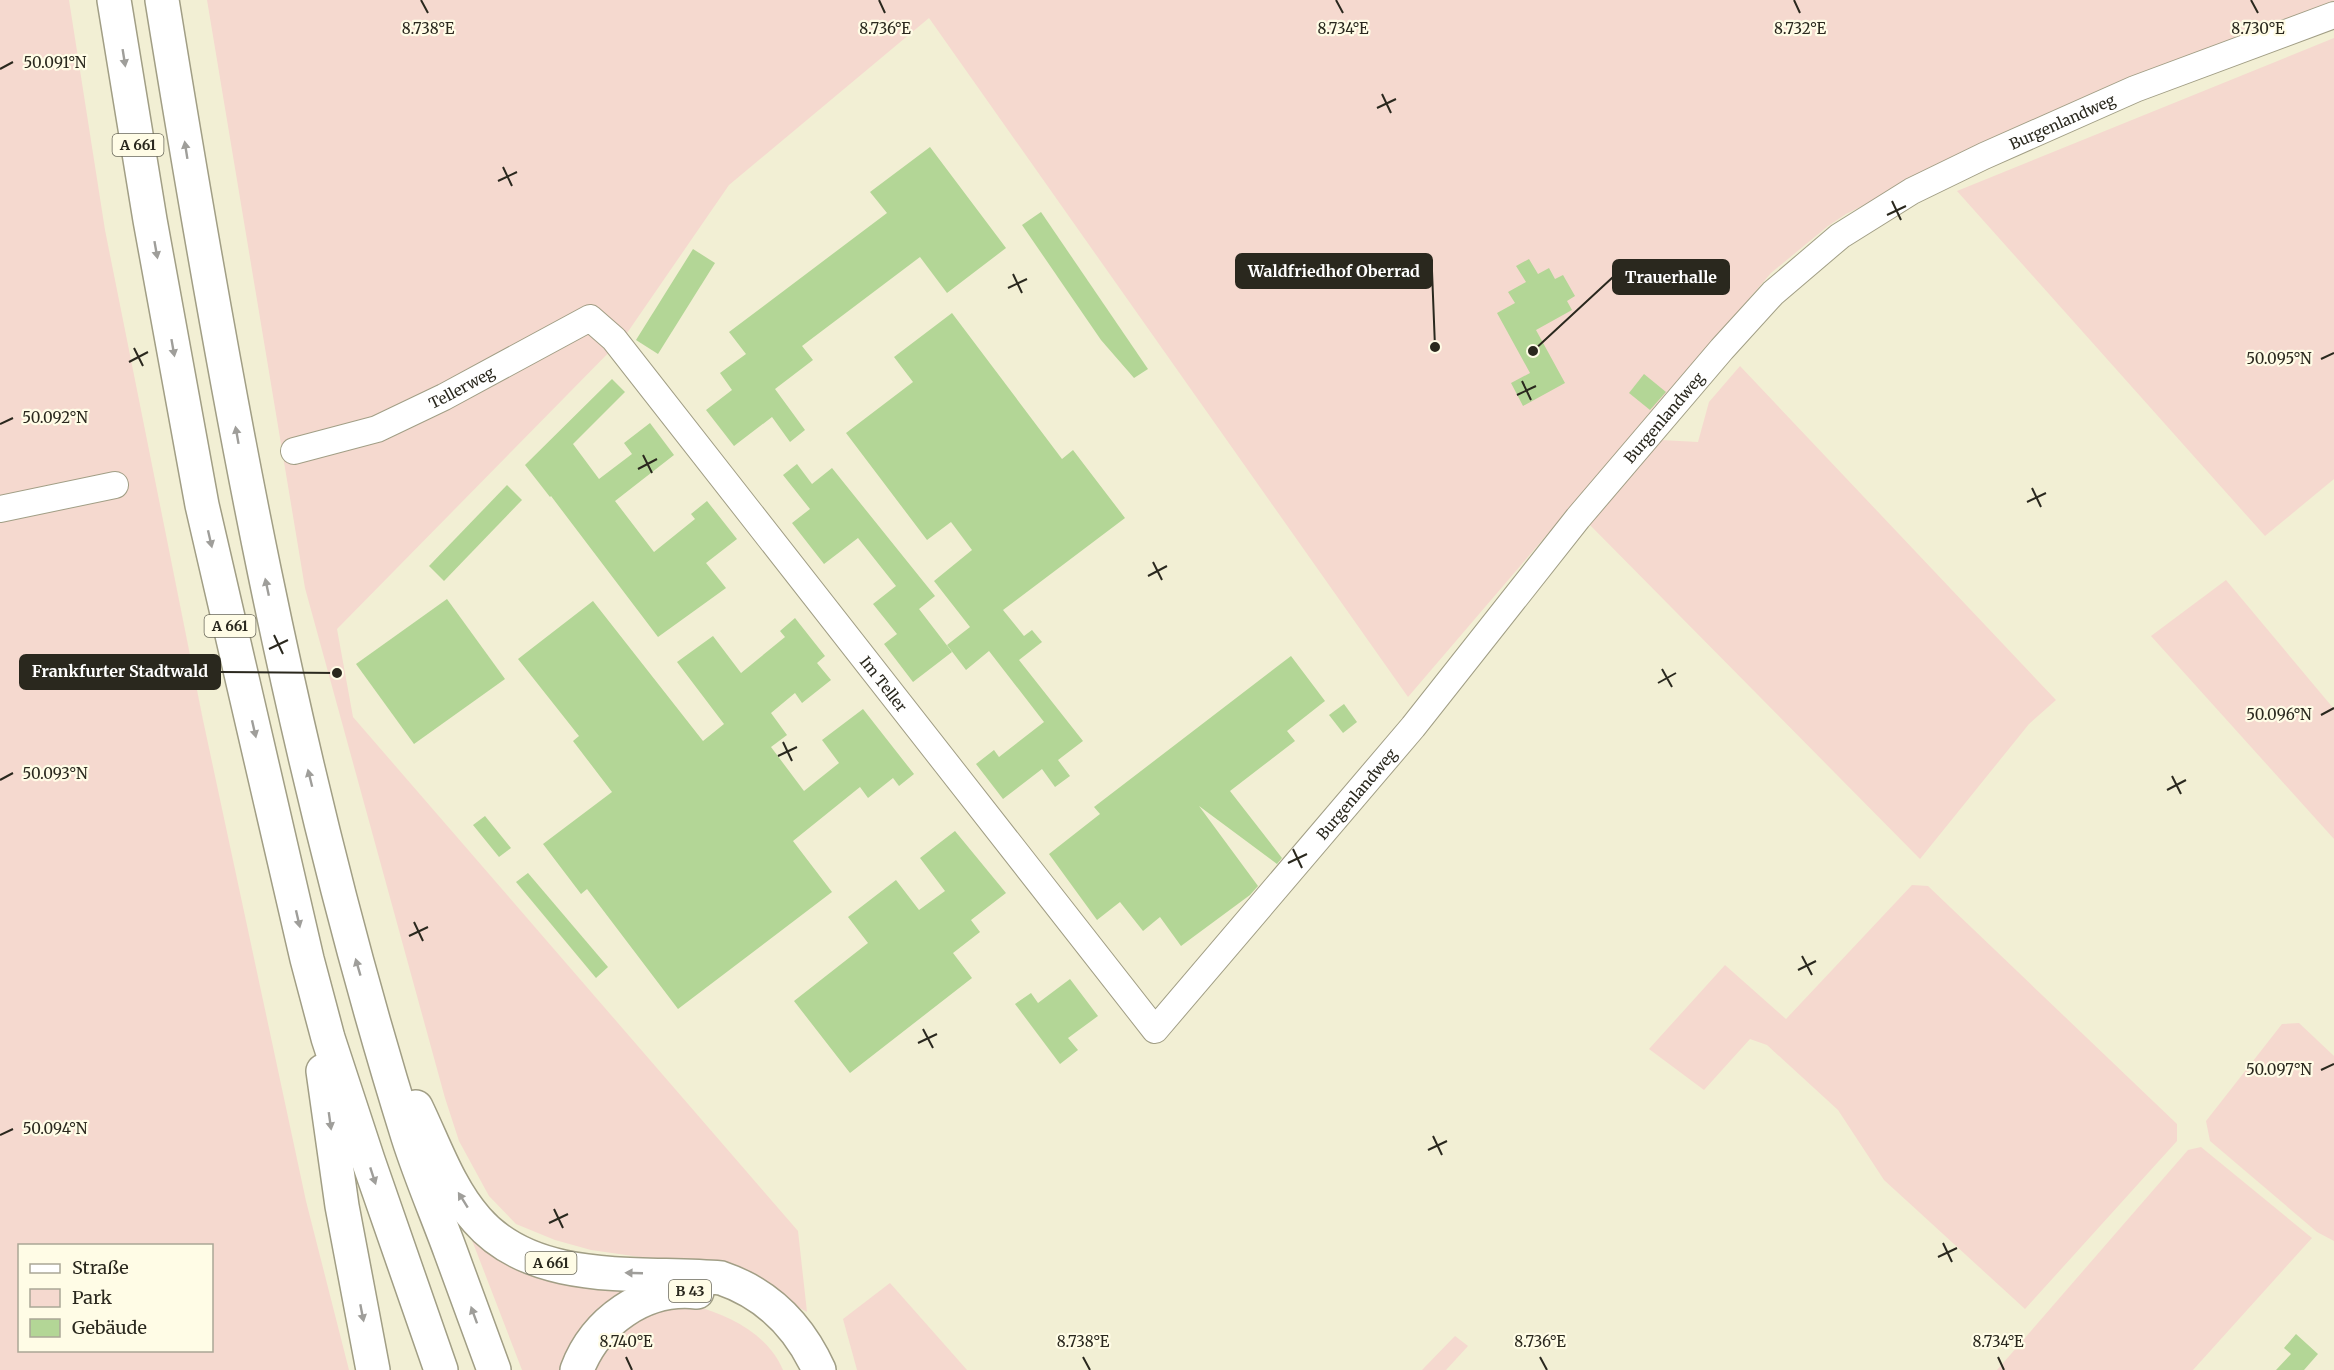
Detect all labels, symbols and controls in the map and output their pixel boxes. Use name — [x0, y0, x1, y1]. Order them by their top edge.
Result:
text: 8.738°E — [402, 19, 455, 38]
text: 8.736°E — [859, 19, 911, 38]
text: 8.734°E — [1317, 19, 1369, 38]
text: 8.732°E — [1774, 19, 1827, 38]
text: 8.730°E — [2231, 19, 2285, 38]
one-way arrow — [119, 48, 128, 67]
text: 50.091°N — [24, 53, 87, 72]
street label: Burgenlandweg — [2006, 90, 2118, 153]
road number: A 661 — [112, 134, 164, 156]
one-way arrow — [182, 140, 191, 159]
one-way arrow — [151, 241, 160, 260]
callout: Waldfriedhof Oberrad — [1236, 254, 1432, 288]
callout: Trauerhalle — [1613, 260, 1729, 294]
text: Waldfriedhof Oberrad — [1247, 261, 1420, 281]
text: Trauerhalle — [1625, 267, 1717, 287]
one-way arrow — [169, 339, 178, 358]
text: 50.095°N — [2246, 349, 2312, 368]
street label: Tellerweg — [426, 362, 497, 412]
street label: Burgenlandweg — [1620, 368, 1708, 467]
text: 50.092°N — [22, 408, 88, 427]
one-way arrow — [232, 425, 241, 444]
one-way arrow — [206, 530, 215, 549]
one-way arrow — [261, 578, 271, 597]
road number: A 661 — [204, 615, 256, 637]
street label: Im Teller — [856, 652, 912, 716]
callout: Frankfurter Stadtwald — [20, 655, 220, 689]
text: Frankfurter Stadtwald — [32, 661, 208, 681]
text: 50.096°N — [2246, 705, 2312, 724]
one-way arrow — [249, 720, 259, 739]
street label: Burgenlandweg — [1312, 744, 1400, 843]
text: 50.093°N — [22, 764, 88, 783]
one-way arrow — [304, 768, 314, 787]
one-way arrow — [293, 910, 303, 929]
one-way arrow — [353, 957, 362, 975]
text: 50.097°N — [2246, 1060, 2312, 1079]
one-way arrow — [326, 1112, 335, 1131]
text: 50.094°N — [23, 1119, 88, 1138]
one-way arrow — [369, 1167, 378, 1185]
one-way arrow — [458, 1192, 469, 1208]
legend — [18, 1244, 213, 1352]
road number: A 661 — [526, 1252, 576, 1274]
text: Straße — [72, 1256, 129, 1279]
one-way arrow — [624, 1269, 643, 1278]
road number: B 43 — [669, 1280, 711, 1302]
text: Park — [72, 1286, 113, 1309]
one-way arrow — [358, 1304, 367, 1323]
one-way arrow — [468, 1306, 478, 1324]
text: Gebäude — [72, 1316, 147, 1339]
text: 8.740°E — [600, 1332, 653, 1351]
text: 8.738°E — [1057, 1332, 1110, 1351]
text: 8.736°E — [1514, 1332, 1566, 1351]
text: 8.734°E — [1972, 1332, 2024, 1351]

